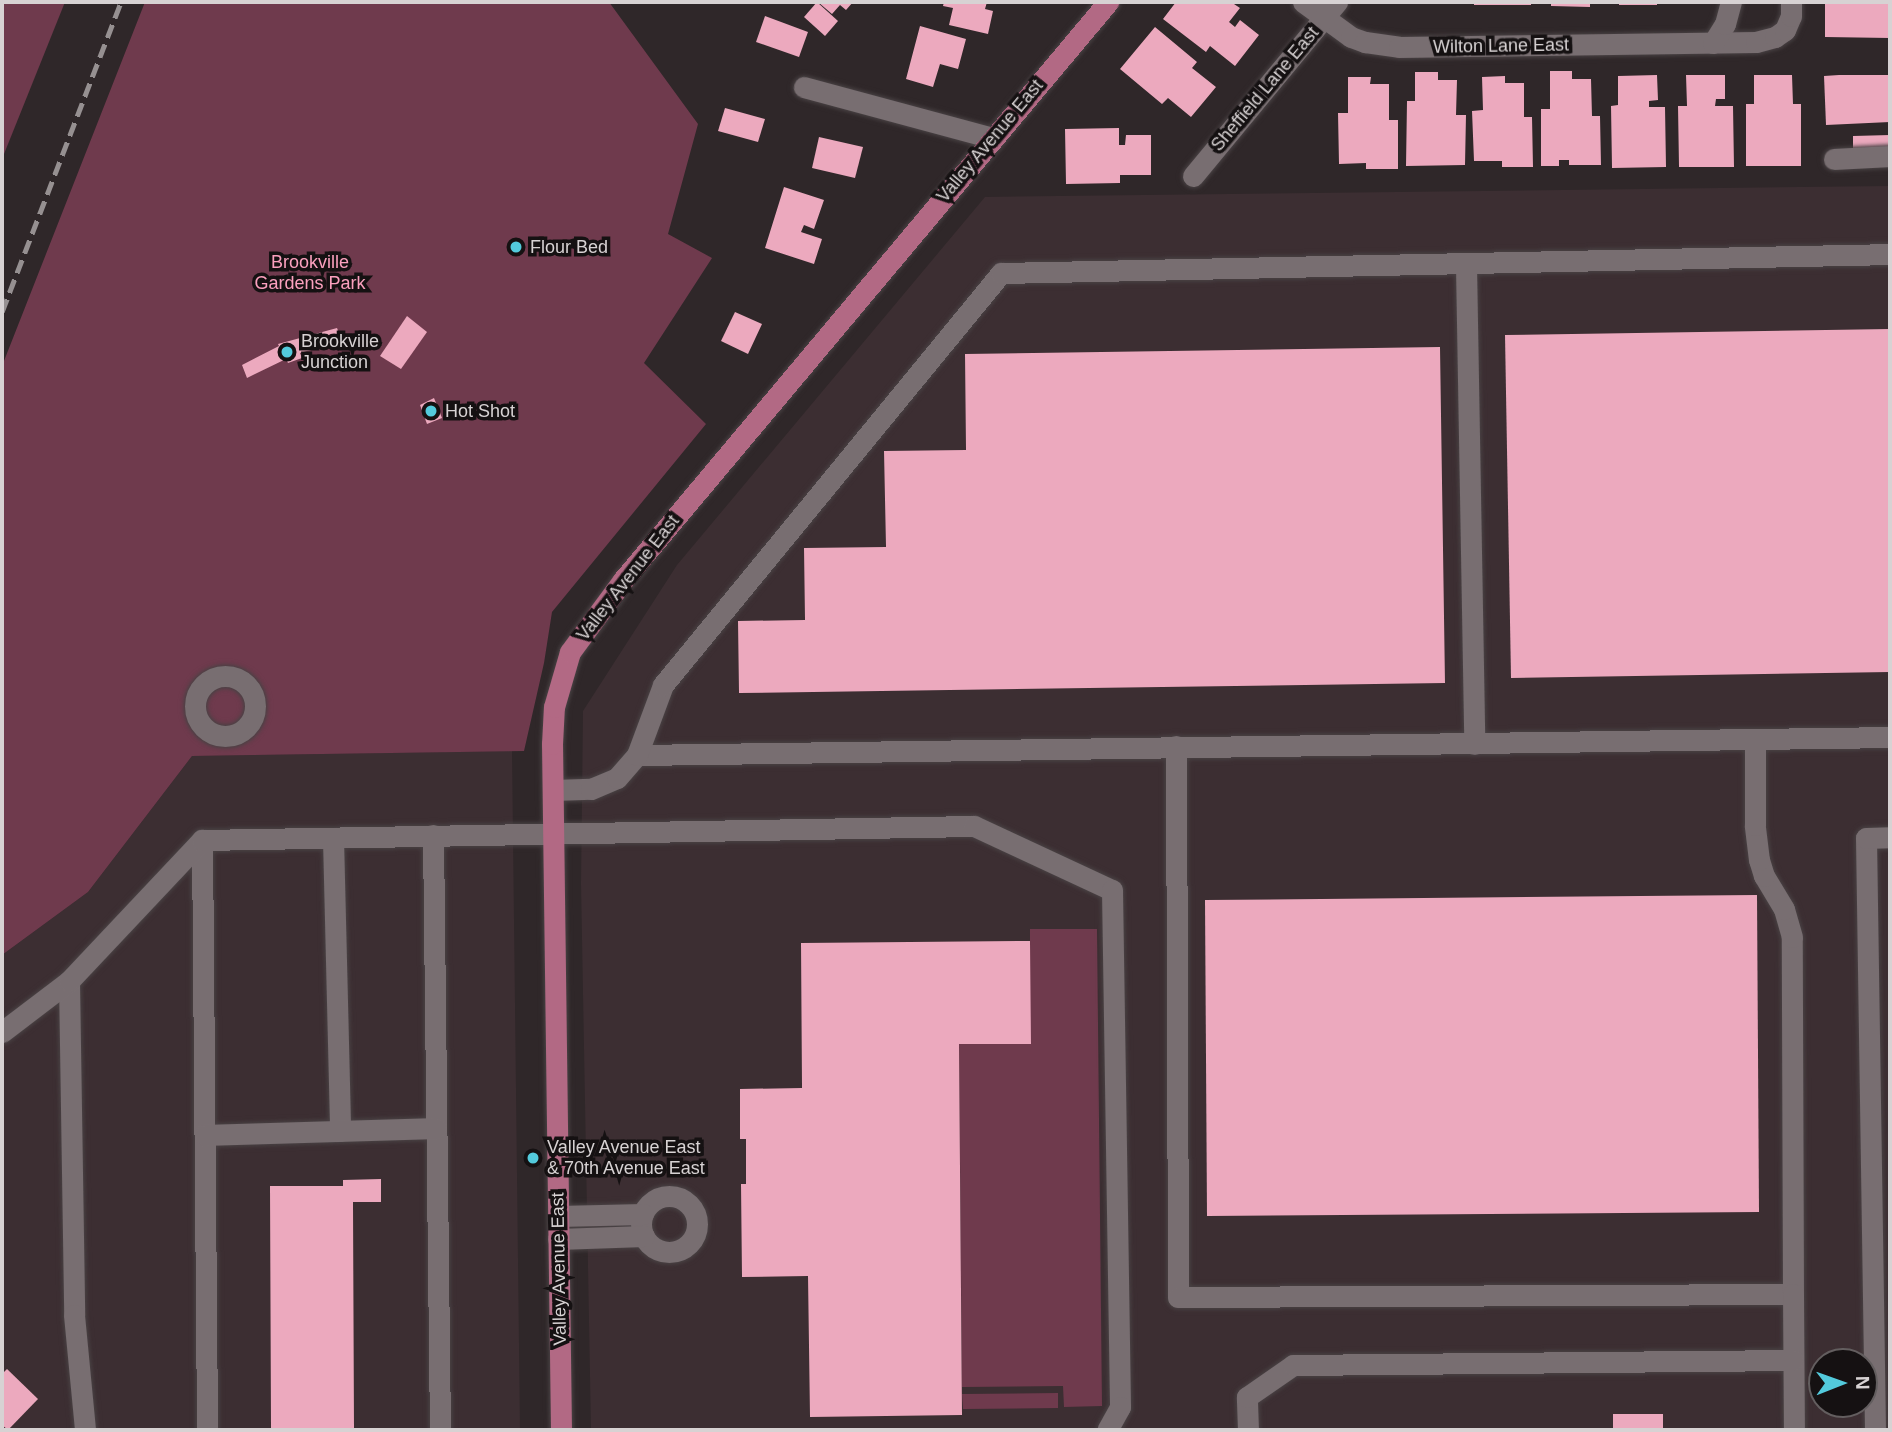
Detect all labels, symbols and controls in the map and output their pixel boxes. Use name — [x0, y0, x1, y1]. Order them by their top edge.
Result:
street label: Sheffield Lane East — [1207, 22, 1323, 156]
street label: Wilton Lane East — [1433, 34, 1569, 58]
street label: Valley Avenue East — [932, 75, 1048, 207]
place label: Flour Bed — [530, 236, 608, 258]
marker: Flour Bed — [508, 239, 524, 255]
park label: Brookville Gardens Park — [254, 252, 366, 294]
place label: Brookville Junction — [301, 331, 379, 374]
marker: Brookville Junction — [279, 344, 295, 360]
place label: Hot Shot — [445, 400, 515, 422]
marker: Hot Shot — [423, 403, 439, 419]
street label: Valley Avenue East — [572, 511, 684, 645]
place label: Valley Avenue East & 70th Avenue East — [547, 1137, 706, 1180]
marker: Valley Avenue East & 70th Avenue East — [525, 1150, 541, 1166]
street label: Valley Avenue East — [547, 1192, 571, 1346]
north arrow — [1808, 1348, 1878, 1418]
text: N — [1852, 1376, 1873, 1390]

